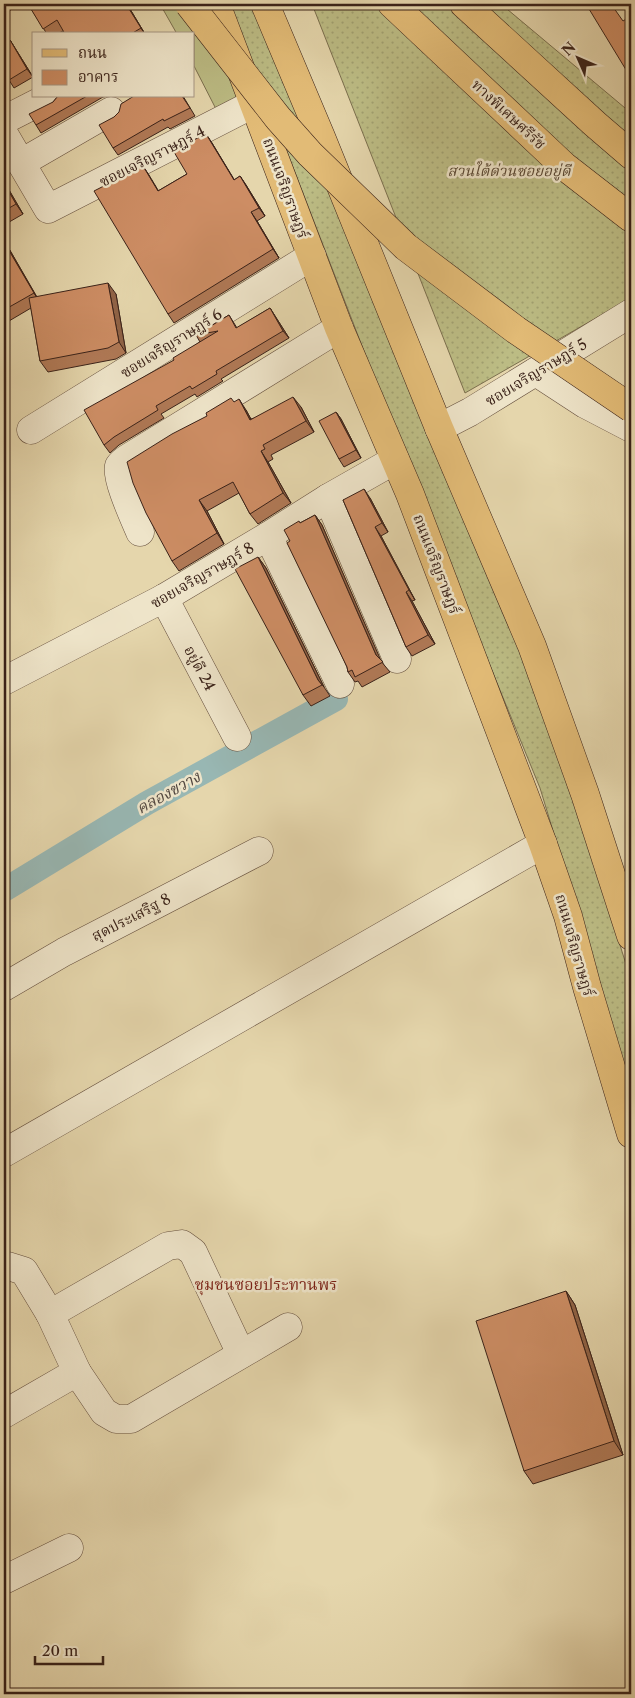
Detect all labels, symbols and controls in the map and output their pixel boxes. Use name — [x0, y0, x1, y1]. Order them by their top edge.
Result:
legend — [32, 32, 195, 98]
north arrow — [552, 32, 602, 82]
text: N — [558, 38, 579, 59]
text: ถนน — [78, 43, 107, 62]
text: อาคาร — [78, 67, 118, 86]
street label: ทางพิเศษศรีรัช — [468, 75, 550, 153]
street label: ซอยเจริญราษฎร์ 4 — [96, 121, 208, 191]
street label: ถนนเจริญราษฎร์ — [259, 135, 313, 242]
park label: สวนใต้ด่วนซอยอยู่ดี — [447, 160, 572, 181]
street label: ซอยเจริญราษฎร์ 6 — [117, 304, 225, 382]
street label: ซอยเจริญราษฎร์ 5 — [482, 334, 590, 410]
street label: ถนนเจริญราษฎร์ — [409, 511, 465, 617]
street label: ซอยเจริญราษฎร์ 8 — [147, 538, 257, 612]
street label: อยู่ดี 24 — [179, 642, 220, 694]
water label: คลองขวาง — [132, 766, 204, 818]
street label: สุดประเสริฐ 8 — [88, 889, 175, 947]
street label: ถนนเจริญราษฎร์ — [551, 892, 599, 999]
district label: ชุมชนซอยประทานพร — [195, 1274, 337, 1296]
scale bar — [35, 1633, 102, 1665]
text: 20 m — [42, 1641, 78, 1660]

